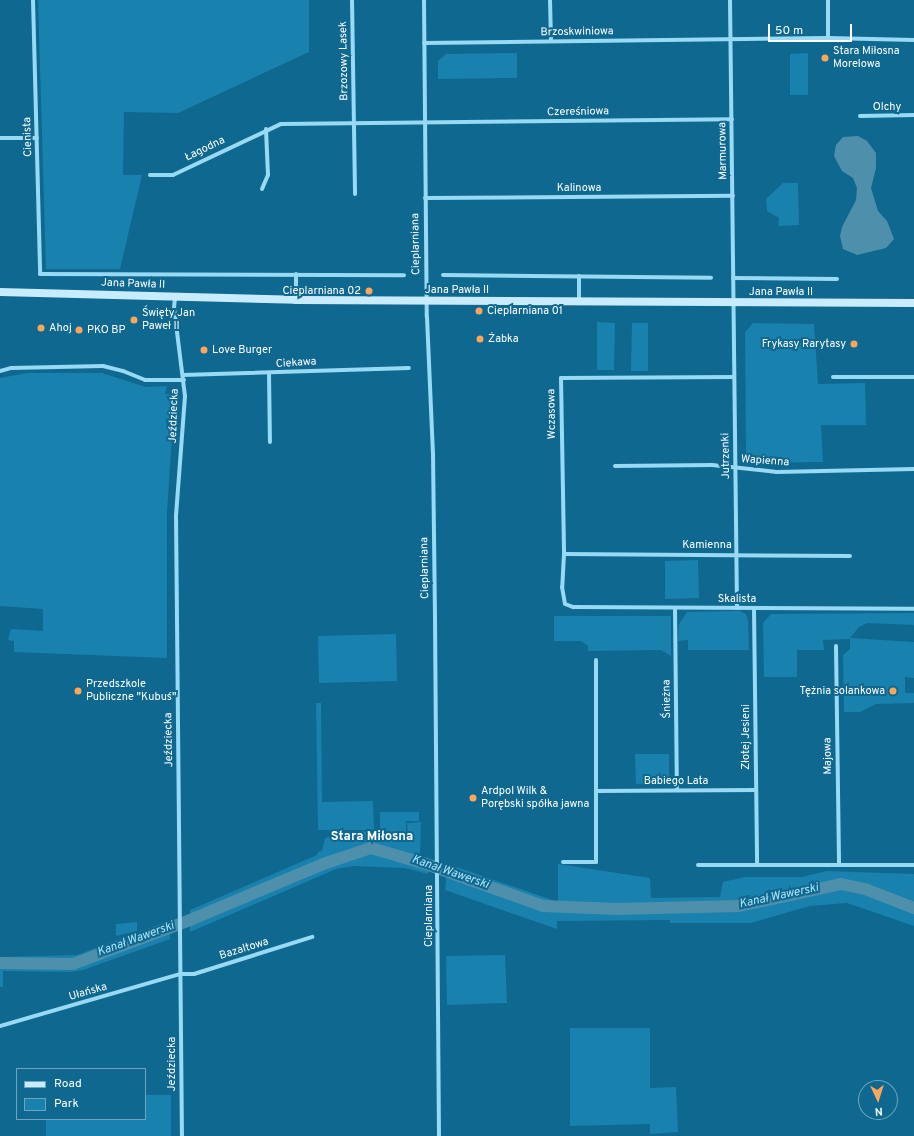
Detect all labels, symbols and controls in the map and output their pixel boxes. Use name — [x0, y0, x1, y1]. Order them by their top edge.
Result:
scale bar — [770, 16, 854, 42]
street label: Brzozowy Lasek — [337, 21, 351, 101]
text: 50 m — [775, 23, 803, 39]
street label: Brzoskwiniowa — [540, 25, 614, 39]
place label: Stara Miłosna Morelowa — [833, 45, 900, 71]
marker: Stara Miłosna Morelowa — [820, 53, 830, 63]
street label: Olchy — [873, 100, 901, 114]
street label: Czereśniowa — [547, 105, 609, 119]
street label: Cienista — [21, 117, 35, 157]
street label: Marmurowa — [716, 122, 730, 180]
street label: Łagodna — [183, 134, 227, 164]
street label: Kalinowa — [557, 181, 601, 195]
street label: Cieplarniana — [409, 213, 423, 275]
street label: Jana Pawła II — [101, 276, 165, 292]
street label: Jana Pawła II — [425, 283, 489, 297]
place label: Cieplarniana 02 — [282, 284, 361, 298]
street label: Jana Pawła II — [749, 285, 813, 299]
marker: Cieplarniana 02 — [364, 286, 374, 296]
place label: Cieplarniana 01 — [487, 304, 563, 318]
marker: Cieplarniana 01 — [474, 306, 484, 316]
place label: Święty Jan Paweł II — [142, 307, 195, 333]
marker: Święty Jan Paweł II — [129, 315, 139, 325]
place label: Ahoj — [49, 321, 72, 335]
marker: Ahoj — [36, 323, 46, 333]
place label: PKO BP — [87, 323, 125, 337]
marker: PKO BP — [74, 325, 84, 335]
place label: Żabka — [488, 332, 518, 346]
marker: Żabka — [475, 334, 485, 344]
place label: Frykasy Rarytasy — [762, 337, 846, 351]
marker: Frykasy Rarytasy — [849, 339, 859, 349]
place label: Love Burger — [212, 343, 272, 357]
marker: Love Burger — [199, 345, 209, 355]
street label: Ciekawa — [275, 355, 317, 371]
street label: Jeździecka — [166, 388, 182, 444]
street label: Wczasowa — [545, 389, 559, 439]
street label: Jutrzenki — [719, 433, 733, 479]
street label: Wapienna — [740, 453, 790, 469]
street label: Cieplarniana — [418, 537, 432, 599]
street label: Kamienna — [682, 538, 732, 552]
street label: Skalista — [718, 592, 756, 606]
place label: Przedszkole Publiczne "Kubuś" — [86, 678, 176, 704]
street label: Śnieżna — [660, 679, 674, 719]
place label: Tężnia solankowa — [800, 684, 885, 698]
marker: Przedszkole Publiczne "Kubuś" — [73, 686, 83, 696]
marker: Tężnia solankowa — [888, 686, 898, 696]
street label: Złotej Jesieni — [739, 704, 753, 770]
street label: Jeździecka — [162, 713, 176, 767]
street label: Majowa — [821, 737, 835, 775]
street label: Babiego Lata — [644, 774, 708, 788]
place label: Ardpol Wilk & Porębski spółka jawna — [481, 785, 589, 811]
marker: Ardpol Wilk & Porębski spółka jawna — [468, 793, 478, 803]
district label: Stara Miłosna — [331, 829, 413, 845]
water label: Kanał Wawerski — [409, 853, 491, 893]
water label: Kanał Wawerski — [738, 882, 820, 912]
street label: Cieplarniana — [422, 885, 436, 947]
water label: Kanał Wawerski — [96, 919, 176, 961]
street label: Bazaltowa — [218, 935, 270, 963]
street label: Ułańska — [67, 980, 109, 1004]
street label: Jeździecka — [165, 1037, 179, 1091]
legend — [16, 1068, 146, 1120]
text: Road — [54, 1076, 82, 1092]
north arrow — [858, 1080, 898, 1120]
text: Park — [54, 1096, 79, 1112]
text: N — [874, 1104, 883, 1118]

